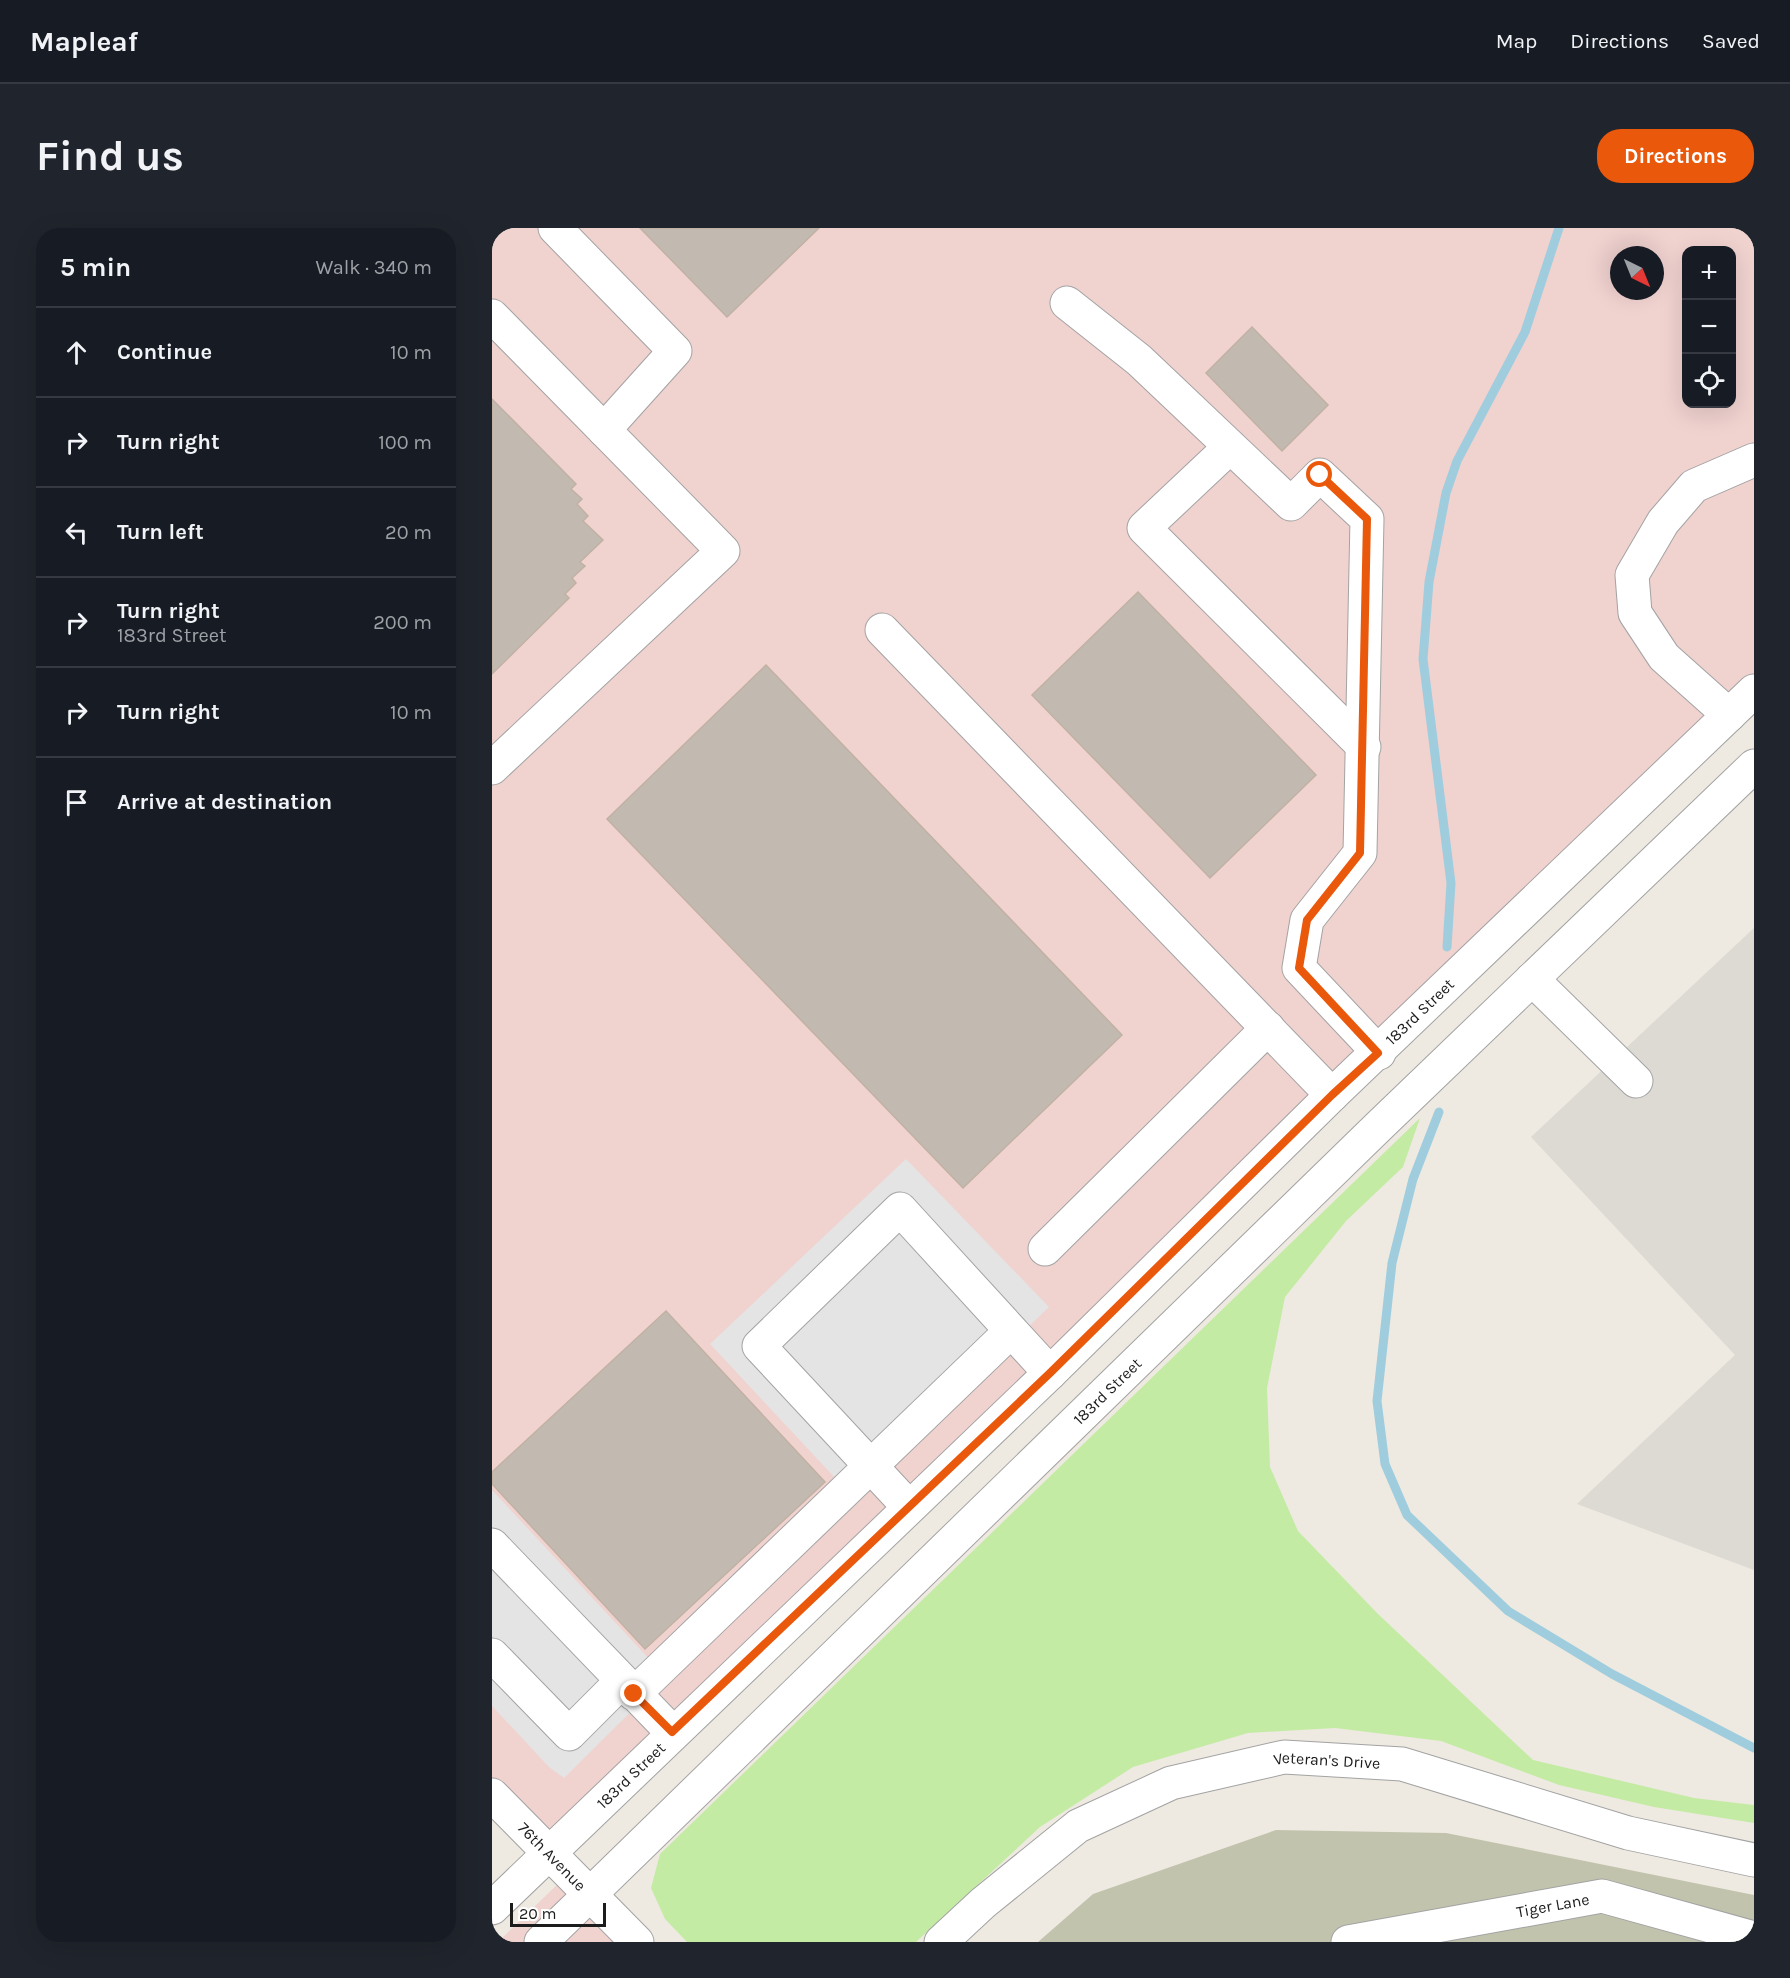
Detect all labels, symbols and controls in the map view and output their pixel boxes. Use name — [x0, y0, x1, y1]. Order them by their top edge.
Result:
text: Mapleaf — [30, 25, 138, 58]
text: Map — [1496, 29, 1537, 53]
text: Directions — [1570, 29, 1669, 53]
text: Saved — [1702, 29, 1760, 53]
button: Directions — [1597, 129, 1754, 183]
text: Find us — [36, 131, 184, 181]
north arrow — [1610, 246, 1664, 300]
map controls — [1682, 246, 1736, 408]
button: + — [1682, 246, 1736, 300]
text: 5 min — [60, 252, 131, 283]
text: Walk · 340 m — [316, 256, 432, 279]
button: − — [1682, 300, 1736, 354]
icon: ahead — [60, 336, 93, 369]
text: Continue — [117, 339, 212, 365]
text: 10 m — [390, 341, 432, 364]
button: locate — [1682, 354, 1736, 408]
icon: right — [60, 426, 93, 459]
text: Turn right — [117, 429, 220, 455]
text: 100 m — [378, 431, 432, 454]
route start — [1306, 461, 1332, 487]
icon: left — [60, 516, 93, 549]
text: Turn left — [117, 519, 204, 545]
text: 20 m — [385, 521, 432, 544]
text: Turn right — [117, 598, 220, 624]
icon: right — [60, 606, 93, 639]
text: 200 m — [373, 611, 432, 634]
text: 183rd Street — [117, 624, 226, 647]
icon: right — [60, 696, 93, 729]
text: Turn right — [117, 699, 220, 725]
text: 10 m — [390, 701, 432, 724]
icon: arrive — [60, 786, 93, 819]
text: Arrive at destination — [117, 789, 332, 815]
street label: 183rd Street — [1381, 974, 1458, 1049]
street label: 183rd Street — [1069, 1354, 1145, 1428]
route end — [620, 1680, 646, 1706]
street label: 183rd Street — [592, 1738, 669, 1812]
street label: Veteran's Drive — [1272, 1747, 1381, 1772]
street label: 76th Avenue — [514, 1818, 590, 1895]
street label: Tiger Lane — [1515, 1889, 1591, 1921]
scale bar — [510, 1900, 606, 1928]
text: 20 m — [519, 1904, 557, 1923]

